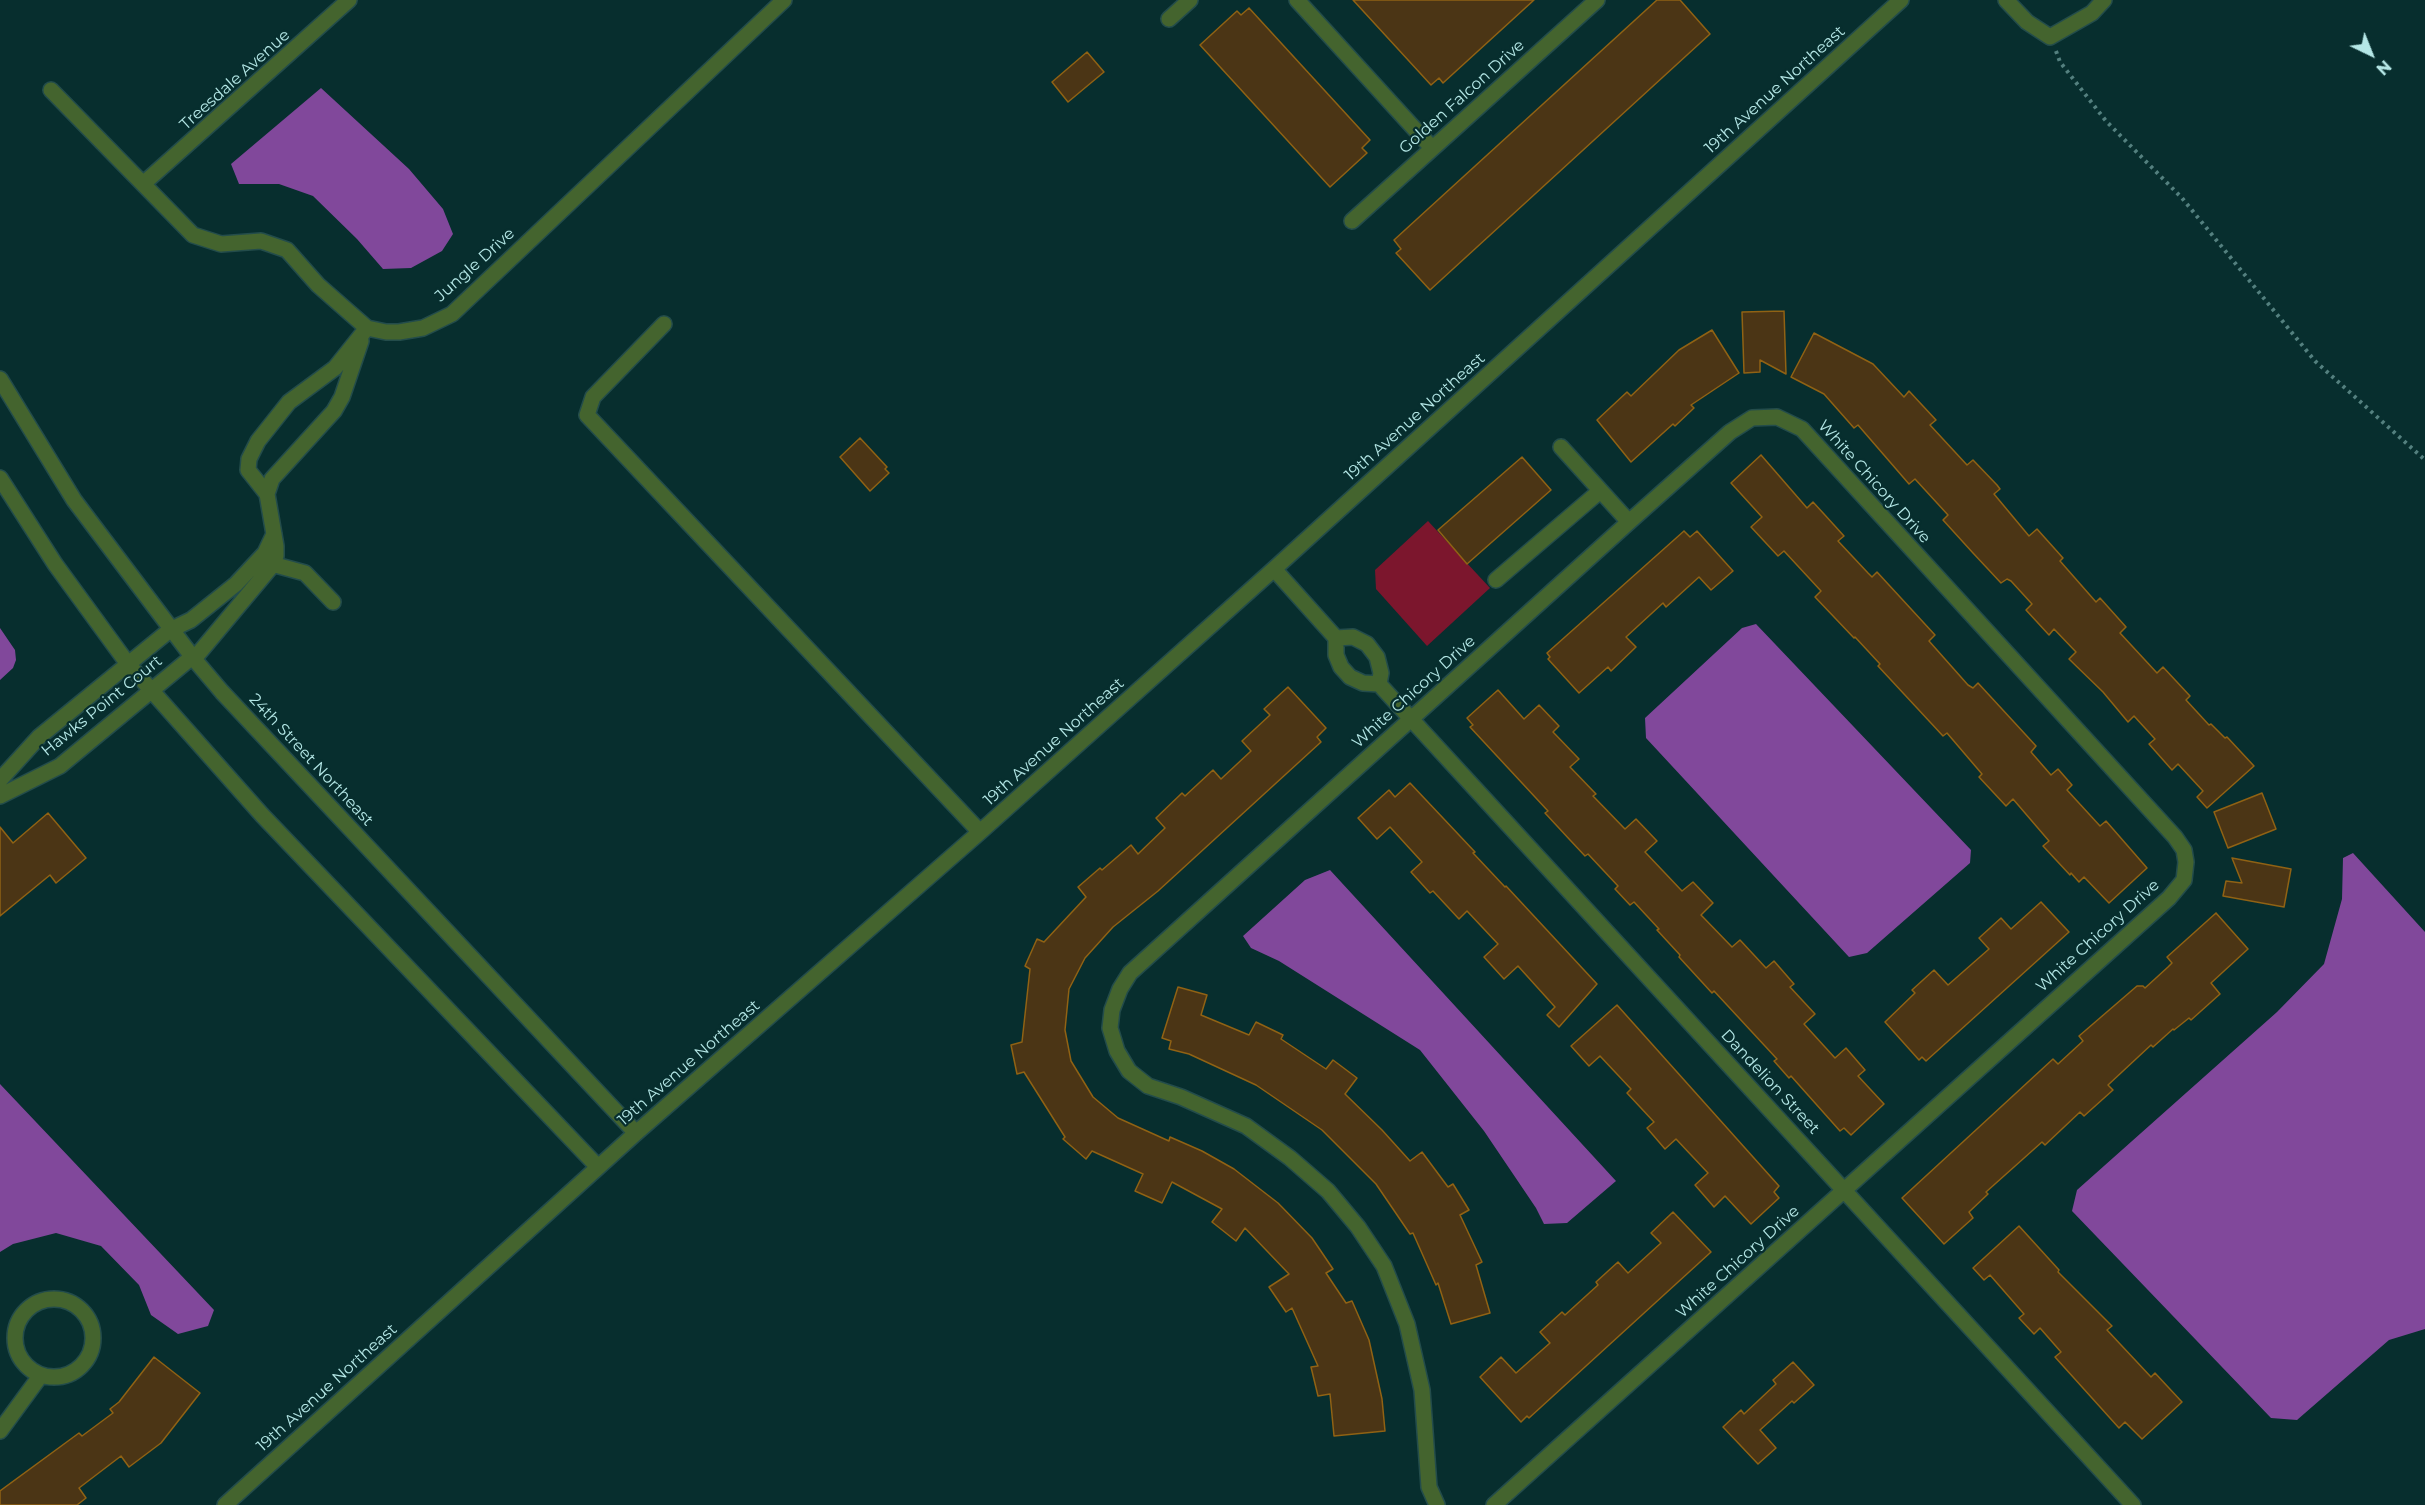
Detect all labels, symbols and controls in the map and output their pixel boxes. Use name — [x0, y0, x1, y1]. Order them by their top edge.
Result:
street label: 19th Avenue Northeast — [1701, 22, 1849, 158]
north arrow — [2341, 24, 2401, 84]
street label: Treesdale Avenue — [176, 26, 294, 134]
street label: Golden Falcon Drive — [1396, 36, 1528, 158]
text: N — [2372, 56, 2395, 79]
street label: Jungle Drive — [431, 224, 519, 306]
street label: 19th Avenue Northeast — [1341, 349, 1489, 485]
street label: White Chicory Drive — [1814, 417, 1934, 547]
street label: White Chicory Drive — [1349, 632, 1479, 752]
street label: Hawks Point Court — [38, 651, 166, 761]
street label: 19th Avenue Northeast — [980, 674, 1128, 810]
street label: 24th Street Northeast — [245, 690, 377, 830]
street label: White Chicory Drive — [2033, 876, 2163, 996]
street label: 19th Avenue Northeast — [614, 996, 764, 1130]
street label: Dandelion Street — [1717, 1026, 1823, 1138]
street label: White Chicory Drive — [1673, 1202, 1803, 1322]
street label: 19th Avenue Northeast — [253, 1320, 401, 1456]

